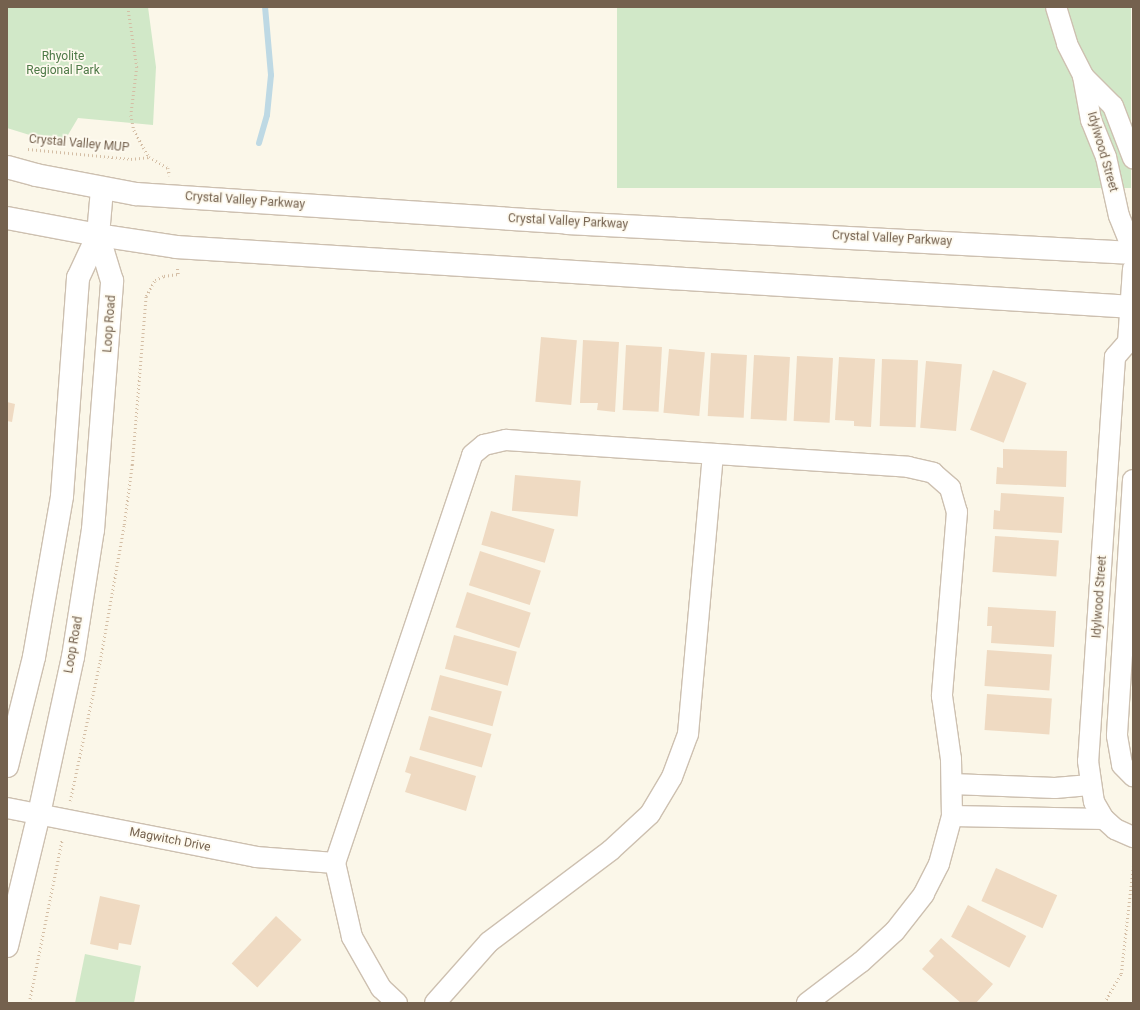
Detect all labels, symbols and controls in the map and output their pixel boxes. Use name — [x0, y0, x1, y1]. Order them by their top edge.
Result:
park label: Rhyolite Regional Park — [26, 50, 100, 78]
street label: Idylwood Street — [1084, 110, 1120, 194]
street label: Crystal Valley MUP — [28, 132, 130, 156]
street label: Crystal Valley Parkway — [185, 190, 305, 212]
street label: Crystal Valley Parkway — [508, 212, 628, 232]
street label: Crystal Valley Parkway — [832, 229, 952, 249]
street label: Loop Road — [101, 295, 119, 353]
street label: Idylwood Street — [1090, 555, 1110, 639]
street label: Loop Road — [62, 615, 86, 675]
street label: Magwitch Drive — [128, 825, 212, 855]

